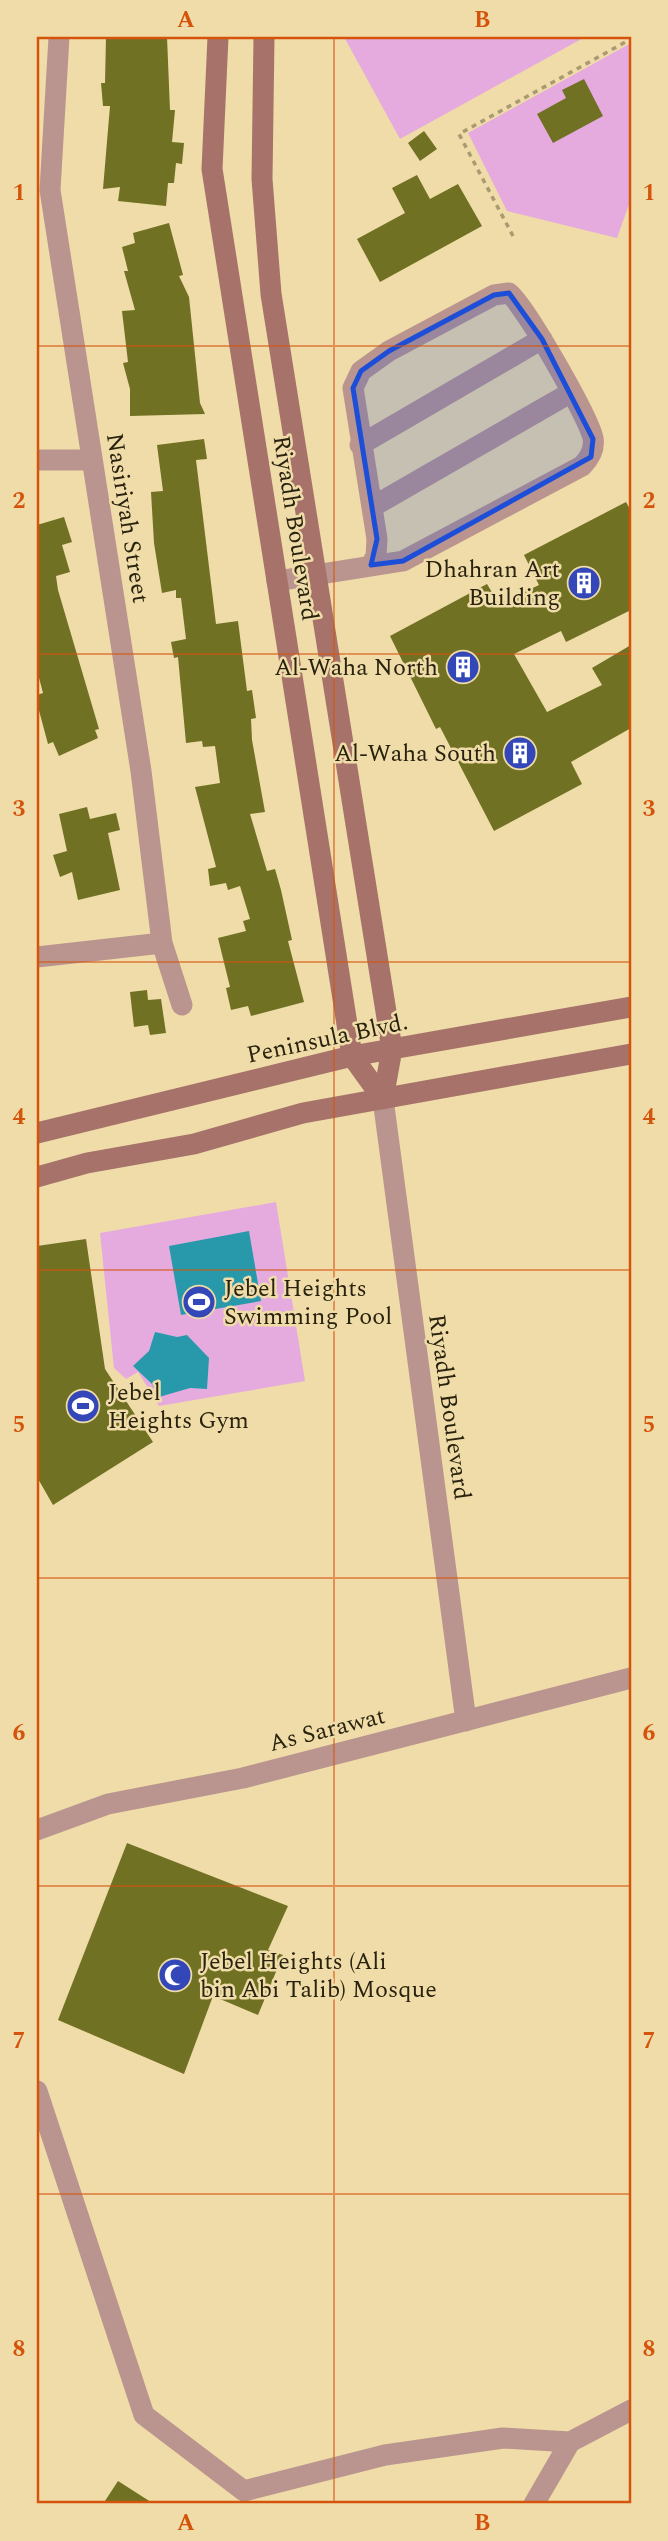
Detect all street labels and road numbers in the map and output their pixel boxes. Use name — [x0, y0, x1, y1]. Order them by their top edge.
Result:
street label: Nasiriyah Street — [96, 431, 158, 606]
street label: Riyadh Boulevard — [263, 433, 327, 623]
street label: Peninsula Blvd. — [243, 1004, 411, 1074]
street label: Riyadh Boulevard — [418, 1312, 480, 1502]
street label: As Sarawat — [265, 1698, 389, 1762]

